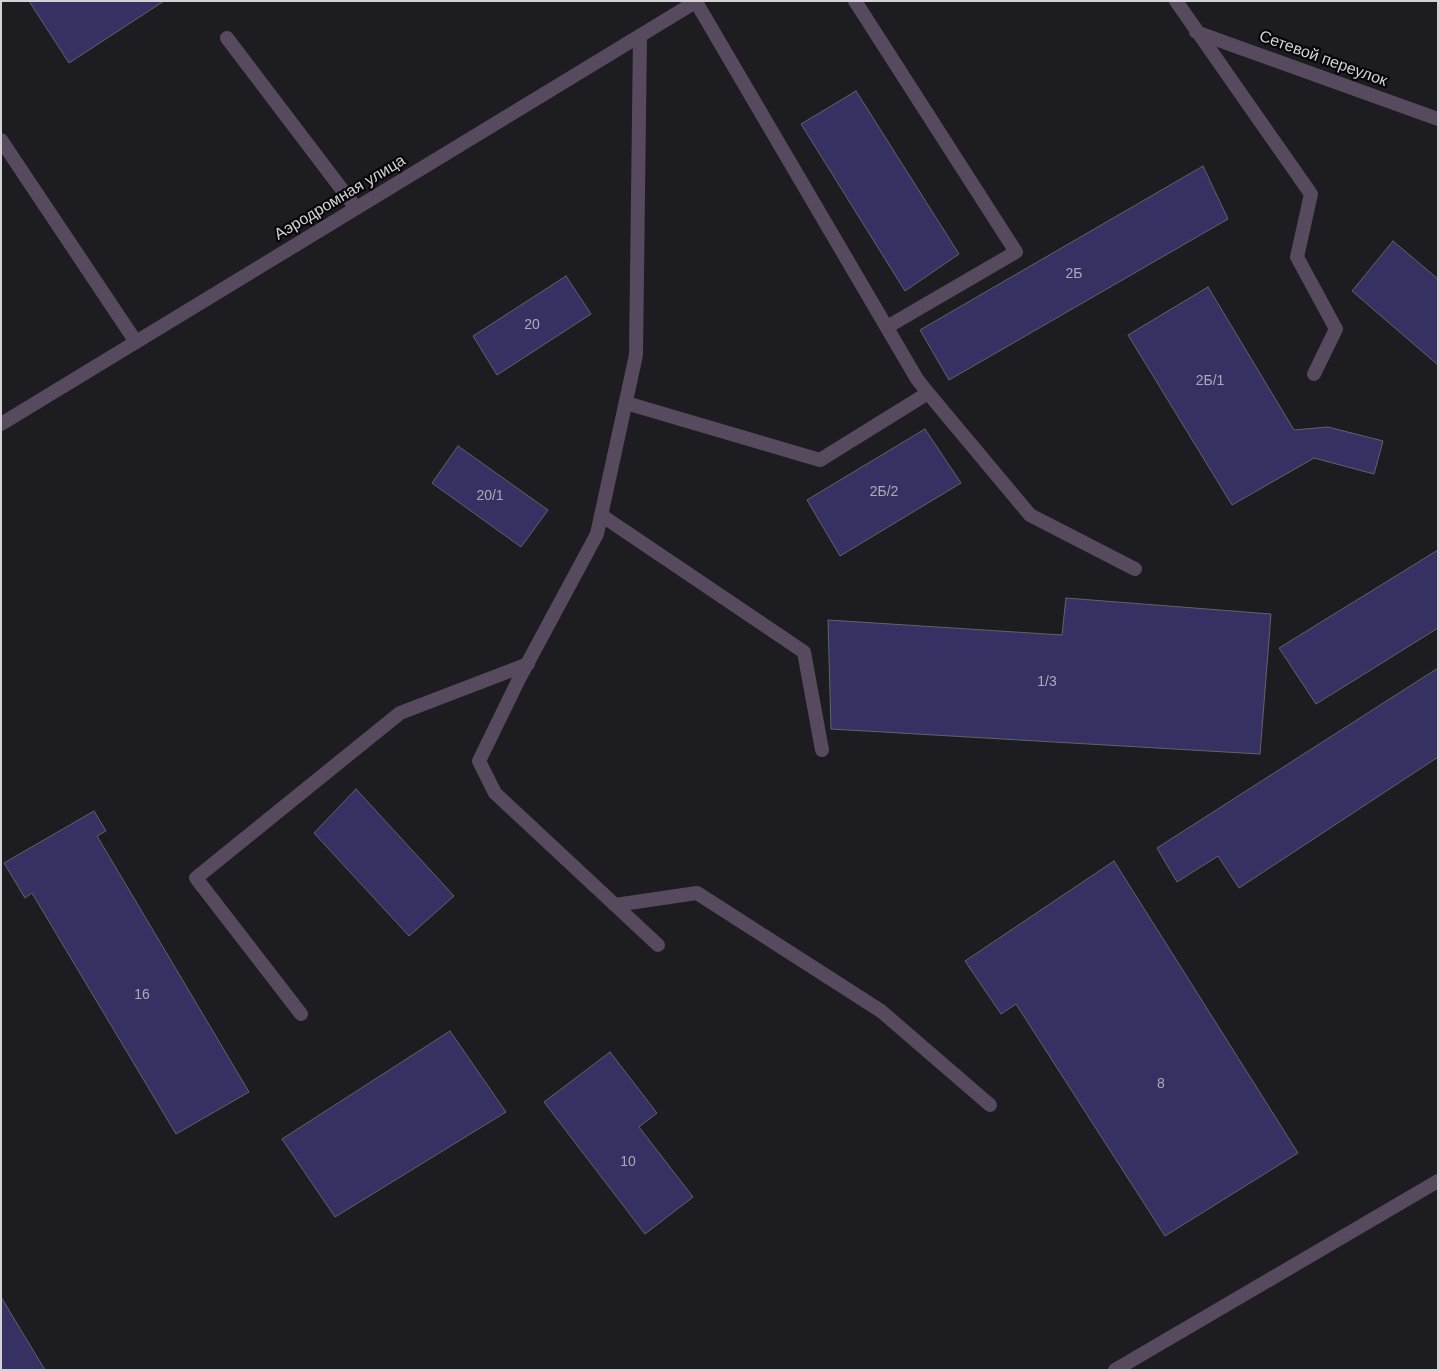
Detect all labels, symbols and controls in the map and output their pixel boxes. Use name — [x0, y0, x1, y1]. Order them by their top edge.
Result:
street label: Сетевой переулок — [1256, 27, 1390, 91]
street label: Аэродромная улица — [271, 151, 409, 245]
house number: 2Б — [1066, 266, 1082, 282]
house number: 20 — [524, 317, 540, 333]
house number: 2Б/1 — [1196, 373, 1224, 389]
house number: 2Б/2 — [870, 484, 898, 500]
house number: 20/1 — [476, 488, 504, 504]
house number: 1/3 — [1037, 674, 1057, 690]
house number: 16 — [134, 987, 150, 1003]
house number: 8 — [1157, 1076, 1165, 1092]
house number: 10 — [620, 1154, 636, 1170]

